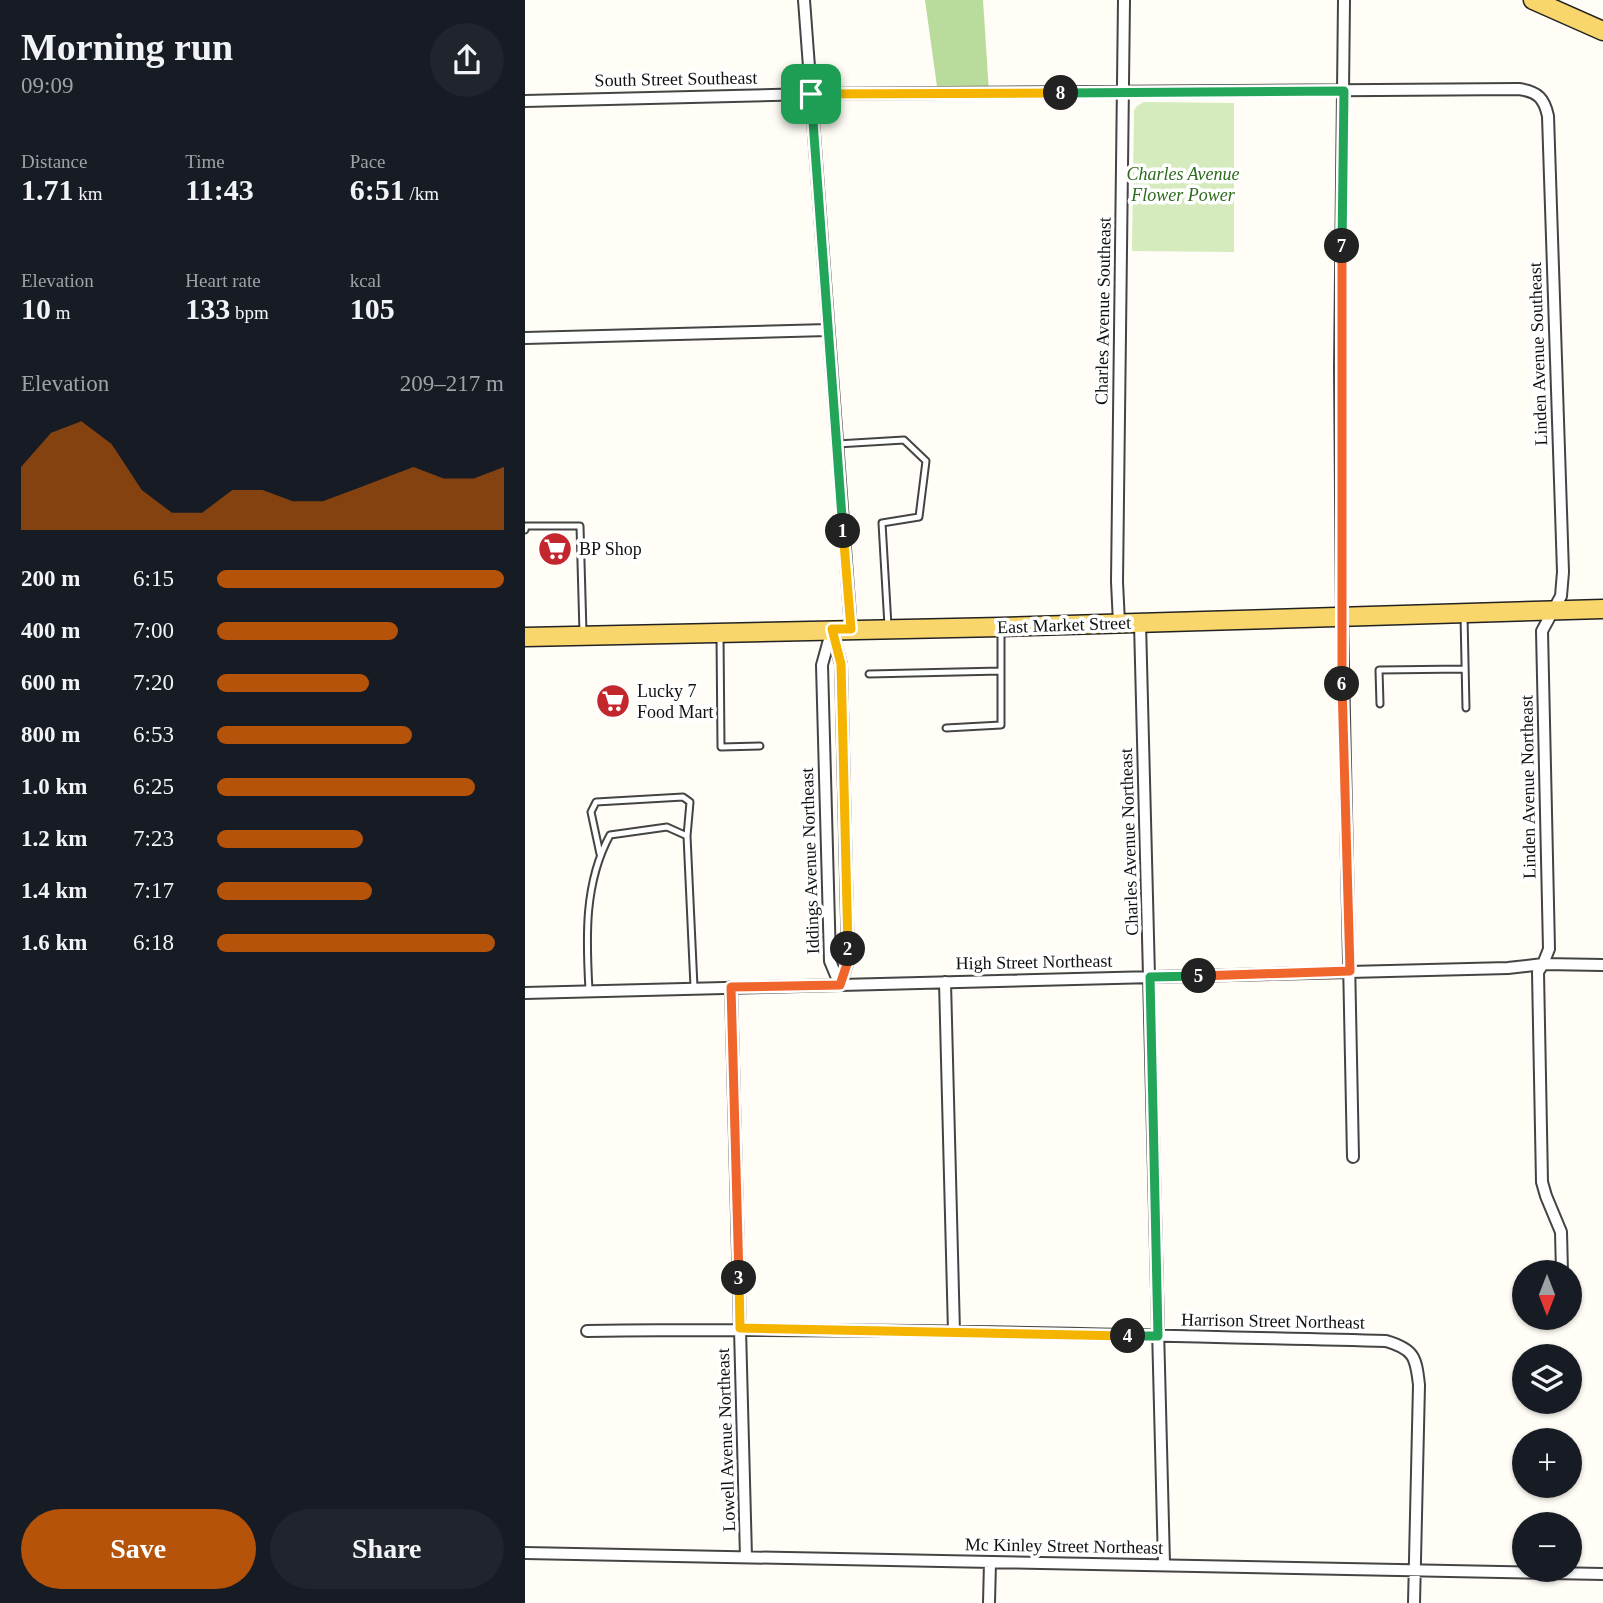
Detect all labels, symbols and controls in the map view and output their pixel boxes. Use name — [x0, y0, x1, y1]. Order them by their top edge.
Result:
button: share — [430, 23, 504, 97]
text: Morning run — [21, 26, 233, 68]
pin — [781, 64, 841, 124]
street label: South Street Southeast — [594, 68, 758, 90]
text: 09:09 — [21, 73, 73, 98]
icon: arrive — [792, 75, 830, 113]
pin: 8 — [1043, 76, 1079, 110]
text: 8 — [1056, 82, 1065, 103]
text: Distance — [21, 151, 87, 172]
text: Time — [185, 151, 225, 172]
text: Pace — [350, 151, 386, 172]
park label: Charles Avenue Flower Power — [1126, 164, 1240, 205]
text: 1.71 — [21, 173, 74, 206]
text: 11:43 — [185, 173, 254, 206]
text: 6:51 — [350, 173, 405, 206]
text: km — [74, 183, 103, 204]
text: /km — [405, 183, 439, 204]
street label: Charles Avenue Southeast — [1091, 217, 1115, 405]
pin: 7 — [1325, 229, 1359, 264]
text: 7 — [1337, 235, 1346, 256]
street label: Linden Avenue Southeast — [1525, 262, 1551, 446]
text: Elevation — [21, 270, 94, 291]
text: Heart rate — [185, 270, 261, 291]
text: kcal — [350, 270, 381, 291]
text: 10 — [21, 292, 51, 325]
text: 133 — [185, 292, 230, 325]
text: 105 — [350, 292, 395, 325]
text: m — [51, 302, 71, 323]
text: bpm — [230, 302, 269, 323]
text: Elevation — [21, 371, 109, 396]
text: 209–217 m — [400, 371, 504, 396]
pin: 1 — [825, 514, 861, 548]
text: 1 — [838, 520, 847, 541]
supermarket icon: BP Shop — [536, 530, 574, 568]
place label: BP Shop — [579, 539, 642, 559]
text: 200 m — [21, 566, 80, 591]
text: 6:15 — [133, 566, 174, 591]
street label: East Market Street — [997, 613, 1131, 637]
text: 400 m — [21, 618, 80, 643]
text: 7:00 — [133, 618, 174, 643]
pin: 6 — [1325, 666, 1359, 702]
text: 600 m — [21, 670, 80, 695]
text: 7:20 — [133, 670, 174, 695]
text: 6 — [1337, 673, 1346, 694]
place label: Lucky 7 Food Mart — [637, 681, 714, 722]
supermarket icon: Lucky 7 Food Mart — [594, 682, 632, 720]
street label: Linden Avenue Northeast — [1516, 695, 1540, 879]
text: 800 m — [21, 722, 80, 747]
text: 6:53 — [133, 722, 174, 747]
street label: Charles Avenue Northeast — [1116, 748, 1142, 936]
street label: Iddings Avenue Northeast — [797, 767, 823, 955]
text: 1.0 km — [21, 774, 87, 799]
text: 6:25 — [133, 774, 174, 799]
text: 1.2 km — [21, 826, 87, 851]
text: 7:23 — [133, 826, 174, 851]
text: 1.4 km — [21, 878, 87, 903]
text: 7:17 — [133, 878, 174, 903]
text: 1.6 km — [21, 930, 87, 955]
text: 6:18 — [133, 930, 174, 955]
pin: 2 — [831, 932, 865, 967]
text: 2 — [843, 938, 852, 959]
street label: High Street Northeast — [955, 951, 1113, 973]
pin: 5 — [1181, 958, 1217, 993]
text: 5 — [1194, 965, 1203, 986]
pin: 3 — [721, 1260, 757, 1296]
north arrow — [1512, 1260, 1582, 1330]
map controls — [1512, 1260, 1582, 1582]
text: 3 — [734, 1267, 743, 1288]
street label: Harrison Street Northeast — [1181, 1309, 1365, 1333]
pin: 4 — [1111, 1318, 1145, 1354]
text: 4 — [1123, 1325, 1132, 1346]
button: layers — [1512, 1344, 1582, 1414]
street label: Lowell Avenue Northeast — [713, 1348, 739, 1532]
button: + — [1512, 1428, 1582, 1498]
button: Save — [21, 1509, 256, 1589]
button: Share — [270, 1509, 504, 1589]
button: − — [1512, 1512, 1582, 1582]
street label: Mc Kinley Street Northeast — [965, 1534, 1163, 1558]

